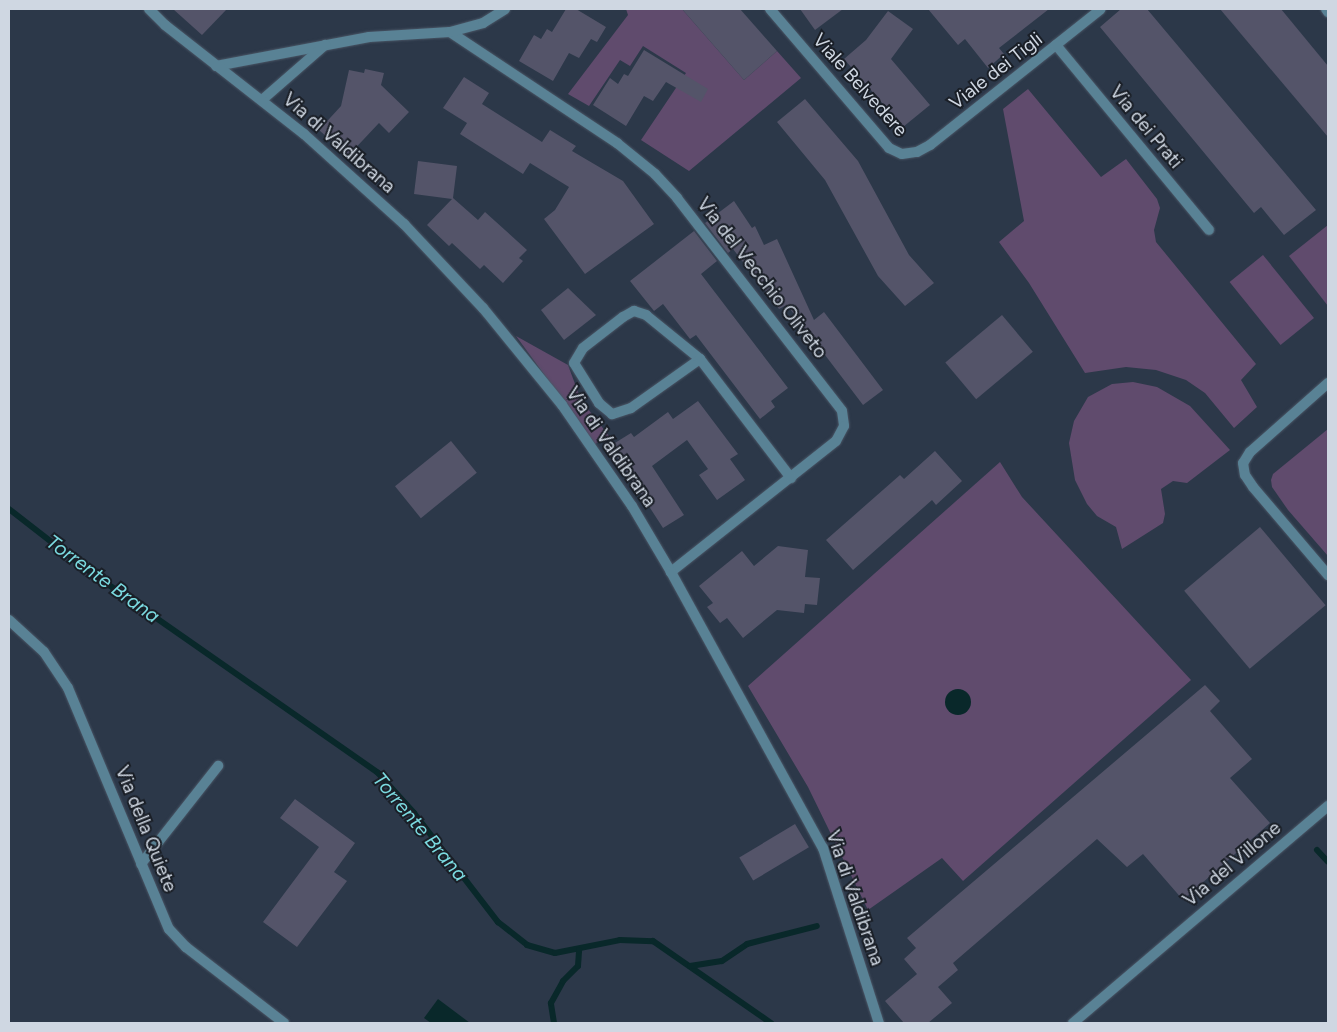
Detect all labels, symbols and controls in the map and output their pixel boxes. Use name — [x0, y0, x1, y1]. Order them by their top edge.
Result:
street label: Viale dei Tigli — [945, 28, 1047, 114]
street label: Viale Belvedere — [808, 29, 912, 141]
street label: Via dei Prati — [1105, 81, 1187, 173]
street label: Via di Valdibrana — [278, 88, 400, 198]
street label: Via del Vecchio Oliveto — [692, 193, 832, 363]
street label: Via di Valdibrana — [561, 382, 661, 512]
water label: Torrente Brana — [42, 530, 164, 628]
street label: Via della Quiete — [110, 763, 182, 895]
water label: Torrente Brana — [368, 768, 472, 886]
street label: Via del Villone — [1179, 817, 1285, 911]
street label: Via di Valdibrana — [821, 827, 889, 969]

